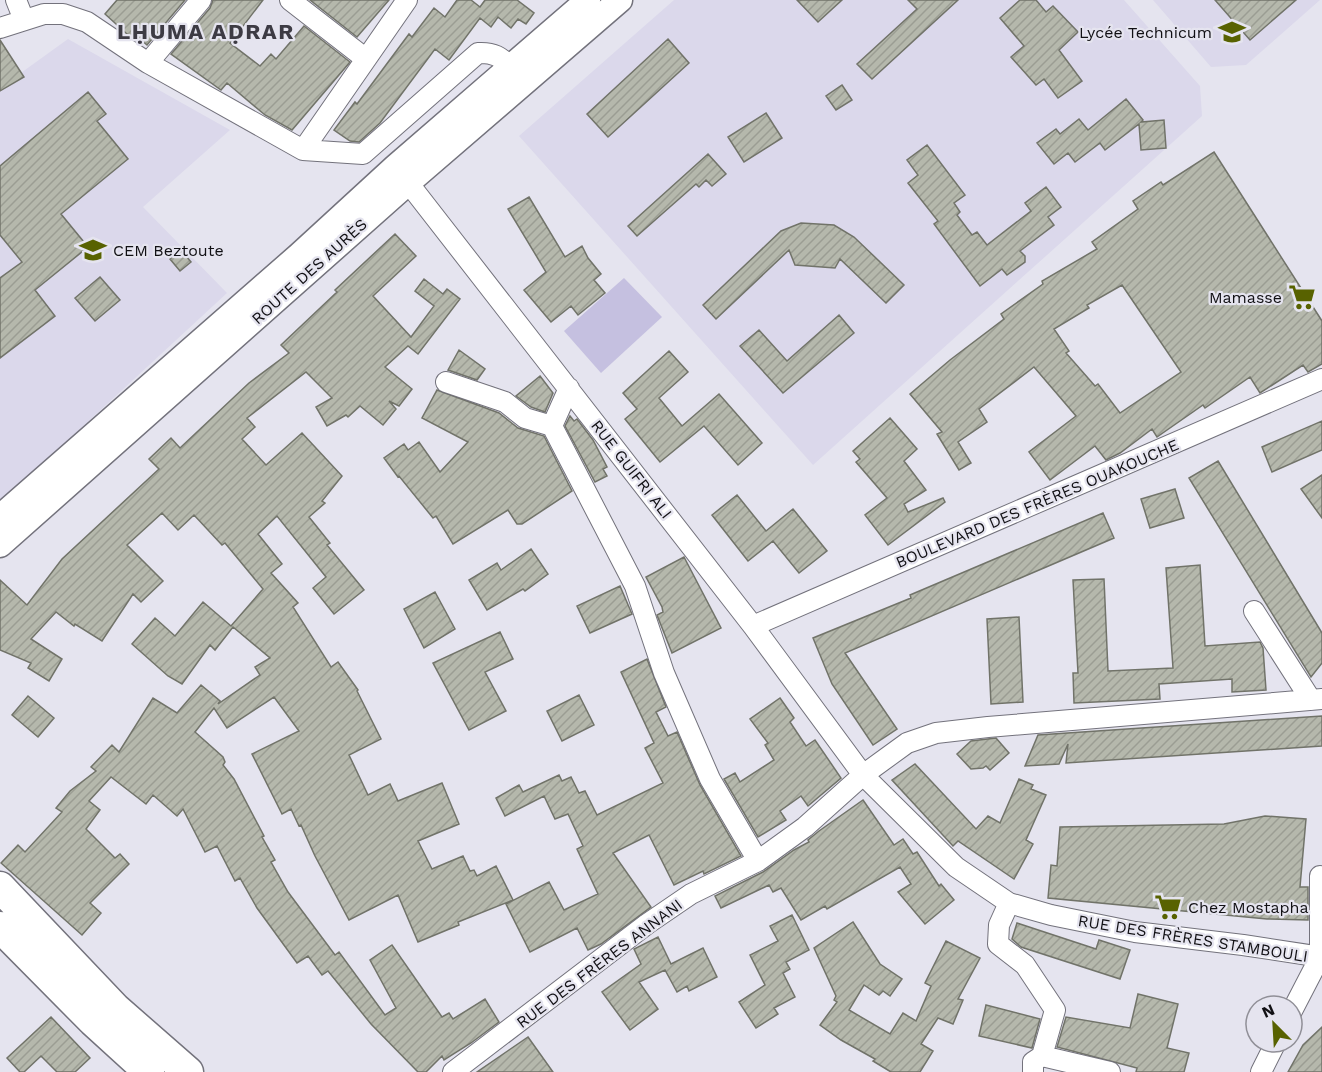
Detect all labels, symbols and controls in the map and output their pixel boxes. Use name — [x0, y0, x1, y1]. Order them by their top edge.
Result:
school or university icon: Lycée Technicum — [1217, 17, 1247, 47]
district label: LḤUMA AḌRAR — [117, 19, 295, 44]
place label: Lycée Technicum — [1079, 23, 1212, 42]
street label: ROUTE DES AURÈS — [248, 215, 371, 328]
school or university icon: CEM Beztoute — [78, 235, 108, 265]
place label: CEM Beztoute — [113, 241, 224, 260]
supermarket icon: Mamasse — [1287, 282, 1317, 312]
place label: Mamasse — [1209, 288, 1282, 307]
street label: RUE GUIFRI ALI — [587, 416, 676, 522]
street label: BOULEVARD DES FRÈRES OUAKOUCHE — [893, 435, 1182, 572]
supermarket icon: Chez Mostapha — [1153, 892, 1183, 922]
street label: RUE DES FRÈRES ANNANI — [513, 895, 686, 1032]
place label: Chez Mostapha — [1188, 898, 1308, 917]
street label: RUE DES FRÈRES STAMBOULI — [1077, 911, 1309, 966]
north arrow — [1244, 994, 1304, 1054]
text: N — [1259, 1000, 1277, 1022]

